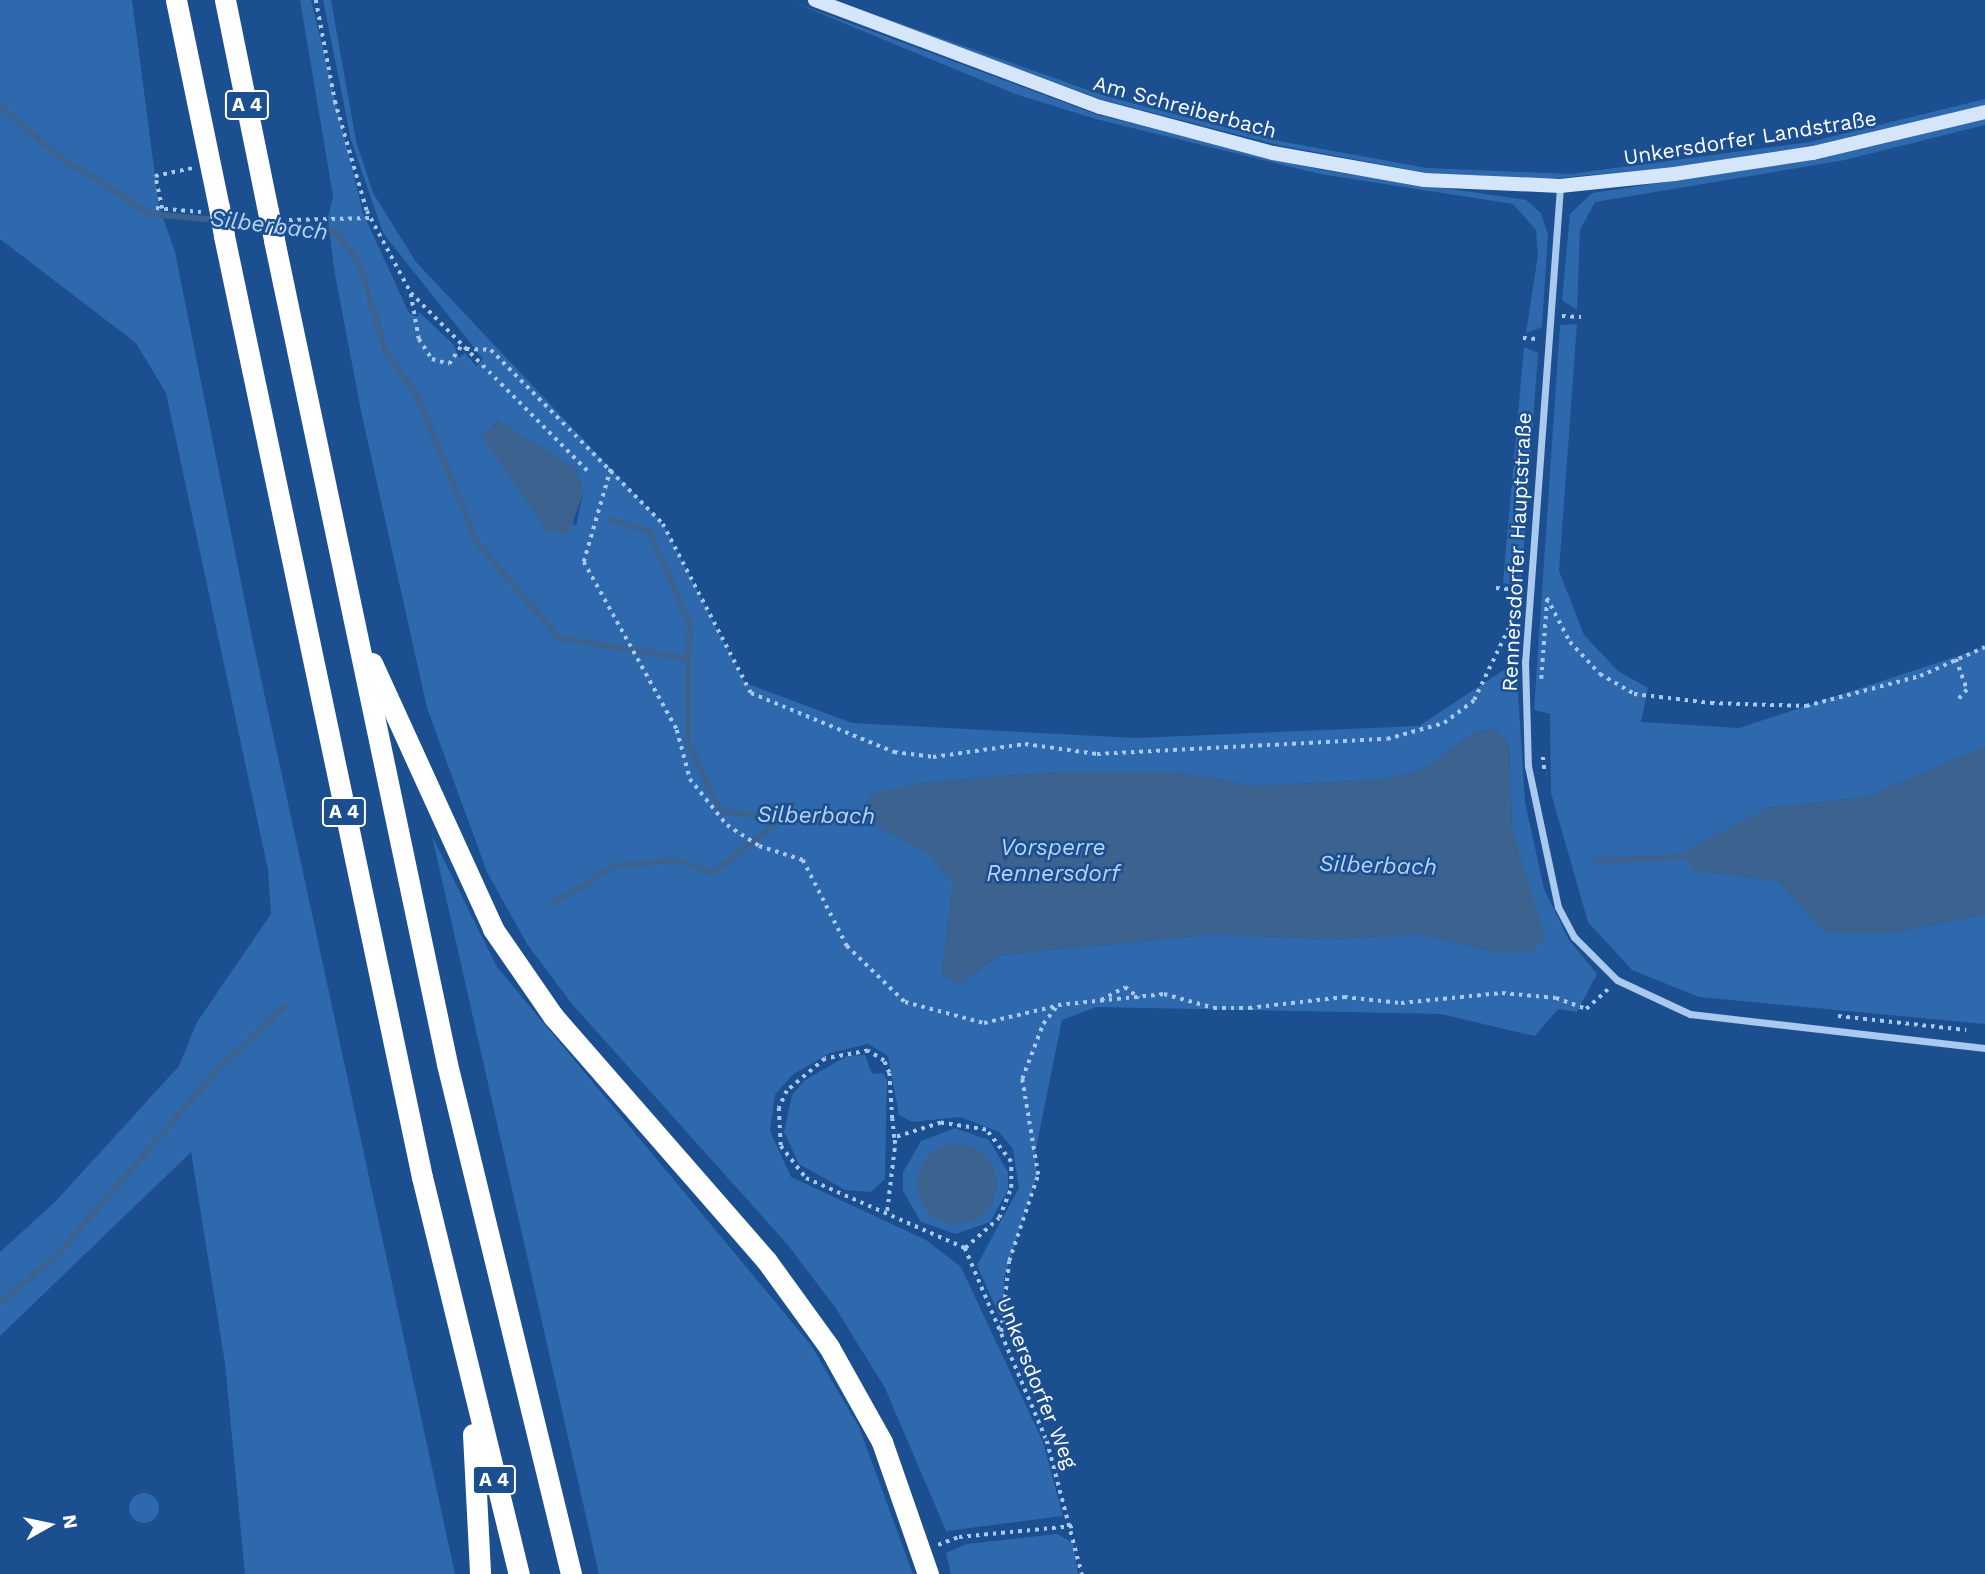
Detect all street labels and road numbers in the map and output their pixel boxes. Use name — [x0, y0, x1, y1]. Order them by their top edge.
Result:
street label: Am Schreiberbach — [1091, 70, 1279, 144]
road number: A 4 — [224, 90, 270, 120]
street label: Unkersdorfer Landstraße — [1621, 105, 1879, 171]
street label: Rennersdorfer Hauptstraße — [1497, 411, 1537, 693]
road number: A 4 — [321, 796, 367, 828]
street label: Unkersdorfer Weg — [991, 1293, 1083, 1473]
road number: A 4 — [471, 1464, 517, 1496]

